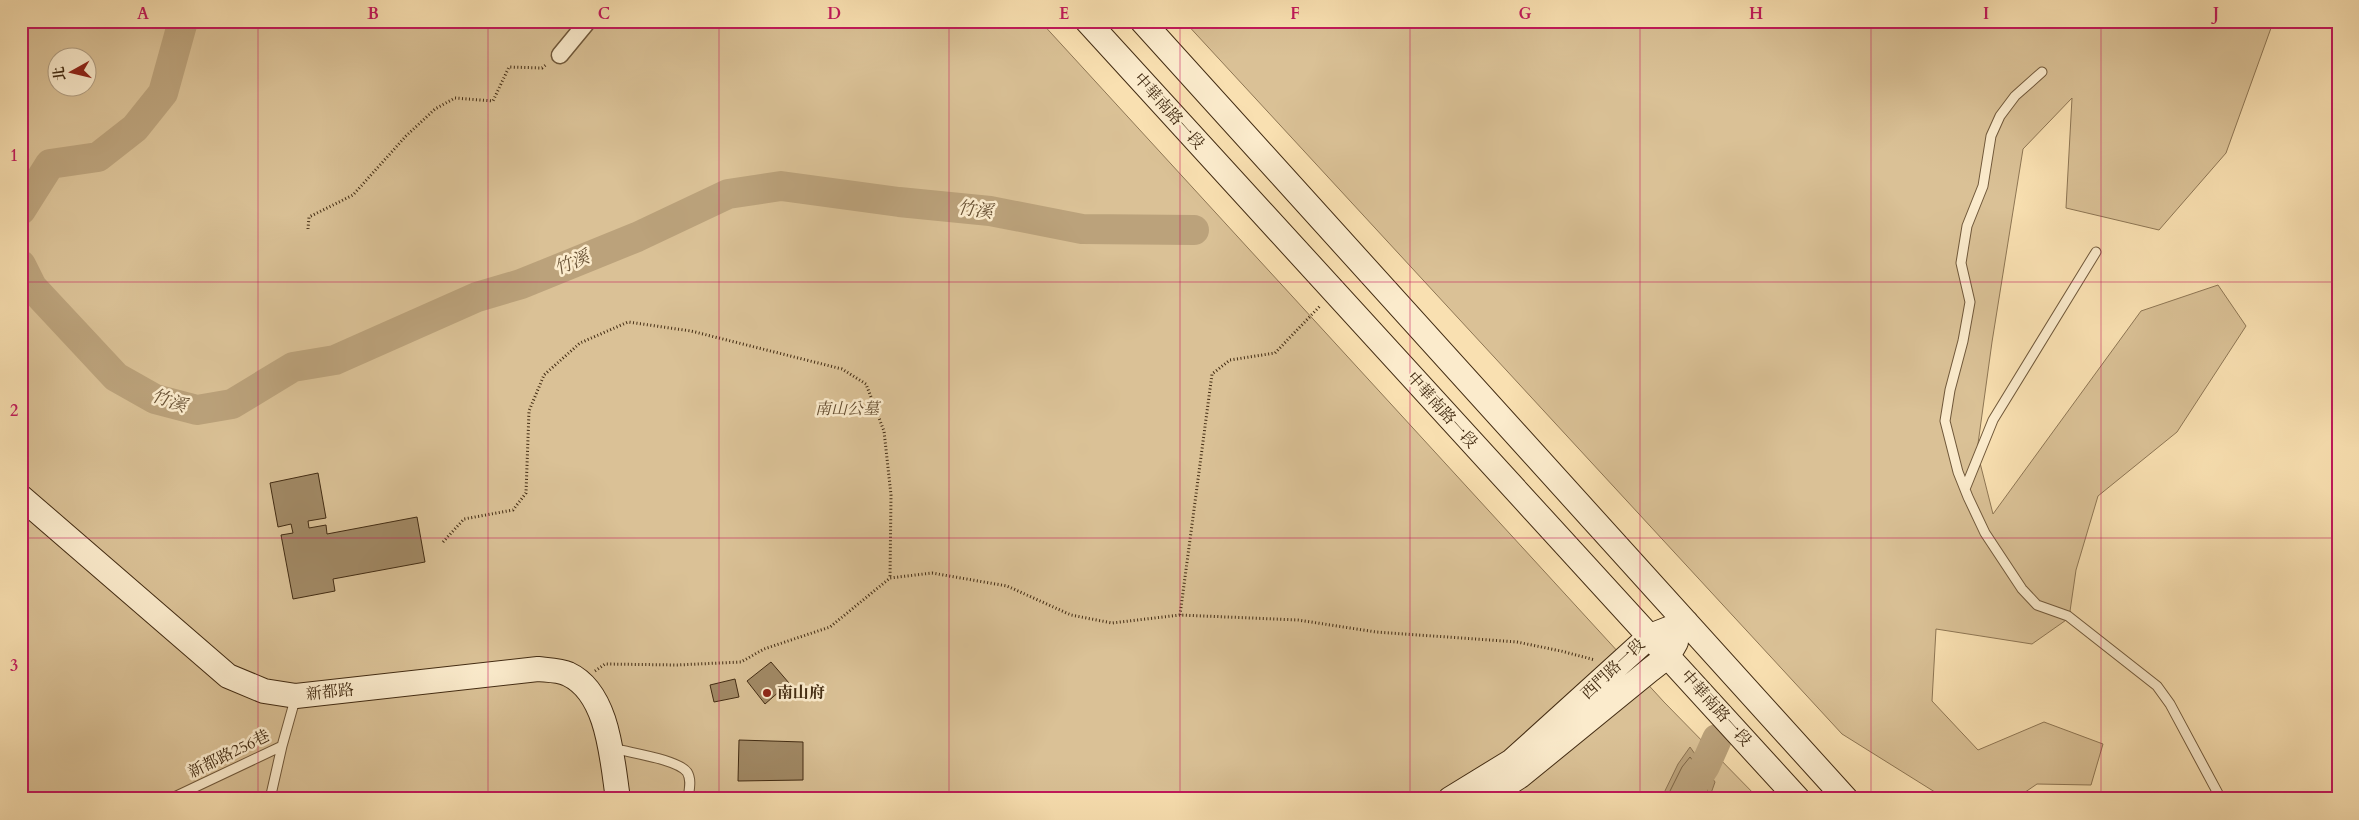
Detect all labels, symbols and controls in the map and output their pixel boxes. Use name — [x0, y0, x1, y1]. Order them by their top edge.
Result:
text: A — [137, 3, 149, 25]
text: B — [367, 3, 379, 25]
text: C — [598, 3, 610, 25]
text: D — [827, 3, 841, 25]
text: E — [1059, 3, 1069, 25]
text: F — [1290, 3, 1300, 25]
text: G — [1518, 3, 1532, 25]
text: H — [1749, 3, 1763, 25]
text: I — [1983, 3, 1989, 25]
text: J — [2211, 3, 2219, 25]
north arrow — [48, 48, 98, 98]
text: 北 — [49, 65, 70, 82]
street label: 中華南路一段 — [1129, 68, 1209, 154]
text: 1 — [10, 145, 18, 167]
water label: 竹溪 — [955, 195, 997, 225]
water label: 竹溪 — [551, 244, 595, 281]
street label: 中華南路一段 — [1402, 367, 1482, 453]
water label: 竹溪 — [148, 383, 192, 419]
park label: 南山公墓 — [815, 398, 882, 420]
text: 2 — [10, 400, 18, 422]
street label: 西門路一段 — [1576, 634, 1650, 704]
text: 3 — [10, 655, 18, 677]
street label: 中華南路一段 — [1676, 665, 1756, 751]
street label: 新都路 — [305, 679, 355, 705]
place label: 南山府 — [777, 682, 825, 704]
marker: 南山府 — [761, 687, 773, 699]
street label: 新都路256巷 — [184, 725, 274, 783]

